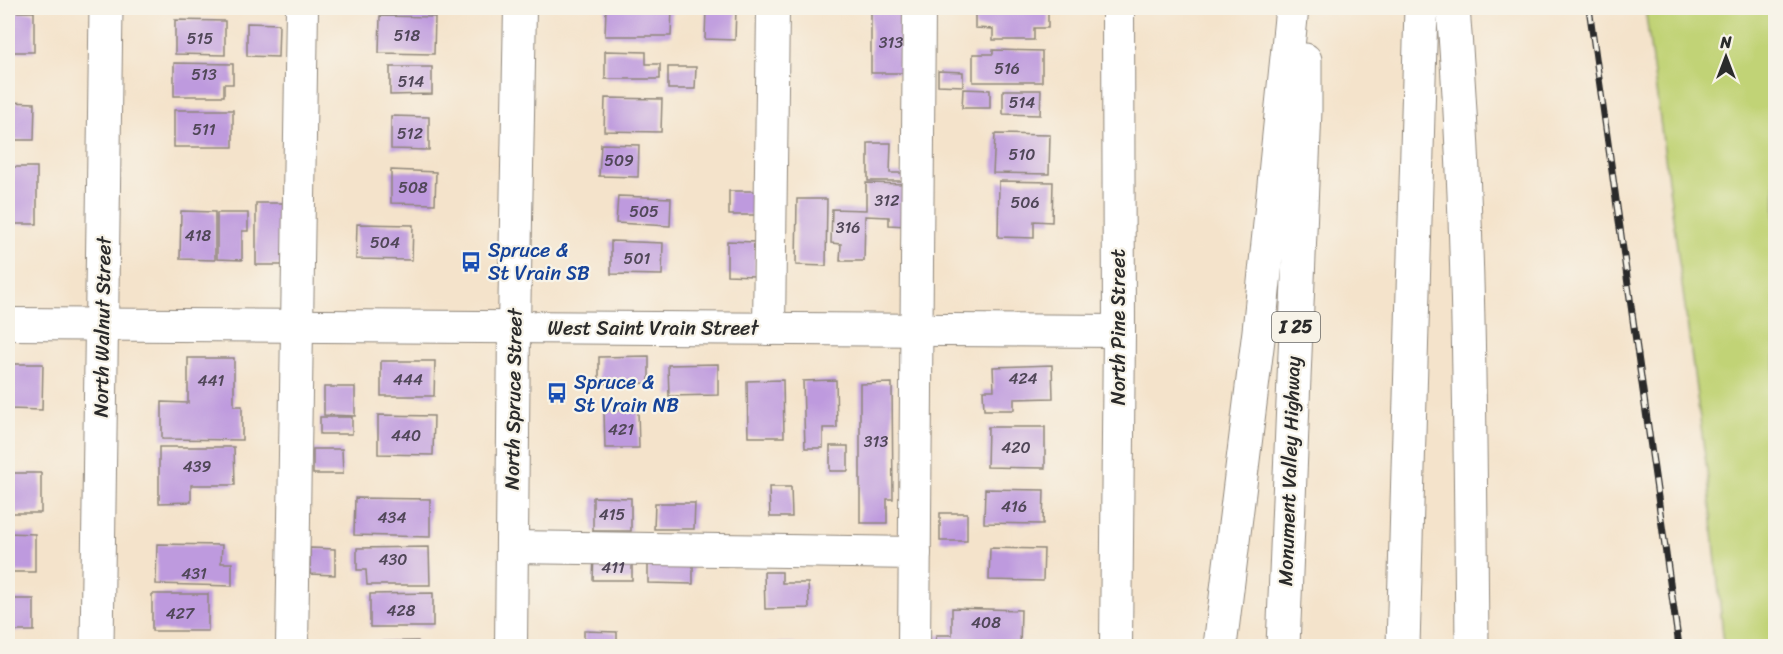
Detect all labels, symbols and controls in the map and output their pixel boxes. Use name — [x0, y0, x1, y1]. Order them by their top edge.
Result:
house number: 518 — [394, 21, 420, 50]
house number: 515 — [187, 24, 213, 53]
north arrow — [1696, 27, 1756, 87]
house number: 313 — [879, 28, 903, 57]
text: N — [1719, 28, 1732, 57]
house number: 516 — [994, 54, 1020, 83]
house number: 513 — [191, 60, 217, 89]
house number: 514 — [398, 67, 424, 96]
house number: 514 — [1009, 88, 1035, 117]
house number: 511 — [192, 115, 216, 144]
house number: 512 — [397, 119, 423, 148]
house number: 510 — [1009, 140, 1035, 169]
house number: 509 — [604, 146, 634, 175]
house number: 508 — [398, 173, 428, 202]
house number: 312 — [875, 186, 899, 215]
house number: 506 — [1011, 188, 1039, 217]
house number: 505 — [629, 197, 659, 226]
house number: 316 — [836, 213, 860, 242]
house number: 418 — [185, 221, 212, 250]
house number: 504 — [370, 228, 400, 257]
place label: Spruce & St Vrain SB — [488, 233, 590, 291]
street label: North Walnut Street — [83, 235, 122, 418]
house number: 501 — [624, 244, 651, 273]
street label: North Pine Street — [1101, 249, 1136, 405]
bus stop icon: Spruce & St Vrain SB — [459, 250, 483, 274]
street label: North Spruce Street — [494, 307, 533, 490]
street label: West Saint Vrain Street — [548, 311, 759, 346]
road number: I 25 — [1272, 312, 1320, 342]
street label: Monument Valley Highway — [1268, 355, 1311, 587]
house number: 424 — [1008, 364, 1038, 393]
house number: 444 — [393, 365, 423, 394]
place label: Spruce & St Vrain NB — [574, 365, 679, 423]
house number: 441 — [198, 366, 225, 395]
bus stop icon: Spruce & St Vrain NB — [545, 381, 569, 405]
house number: 421 — [608, 415, 634, 444]
house number: 440 — [391, 421, 421, 450]
house number: 313 — [864, 427, 888, 456]
house number: 420 — [1001, 433, 1031, 462]
house number: 439 — [183, 452, 211, 481]
house number: 416 — [1001, 492, 1027, 521]
house number: 415 — [599, 500, 626, 529]
house number: 434 — [378, 503, 406, 532]
house number: 430 — [379, 545, 407, 574]
house number: 411 — [601, 553, 625, 582]
house number: 431 — [181, 559, 207, 588]
house number: 428 — [387, 596, 416, 625]
house number: 427 — [166, 599, 195, 628]
house number: 408 — [971, 608, 1001, 637]

